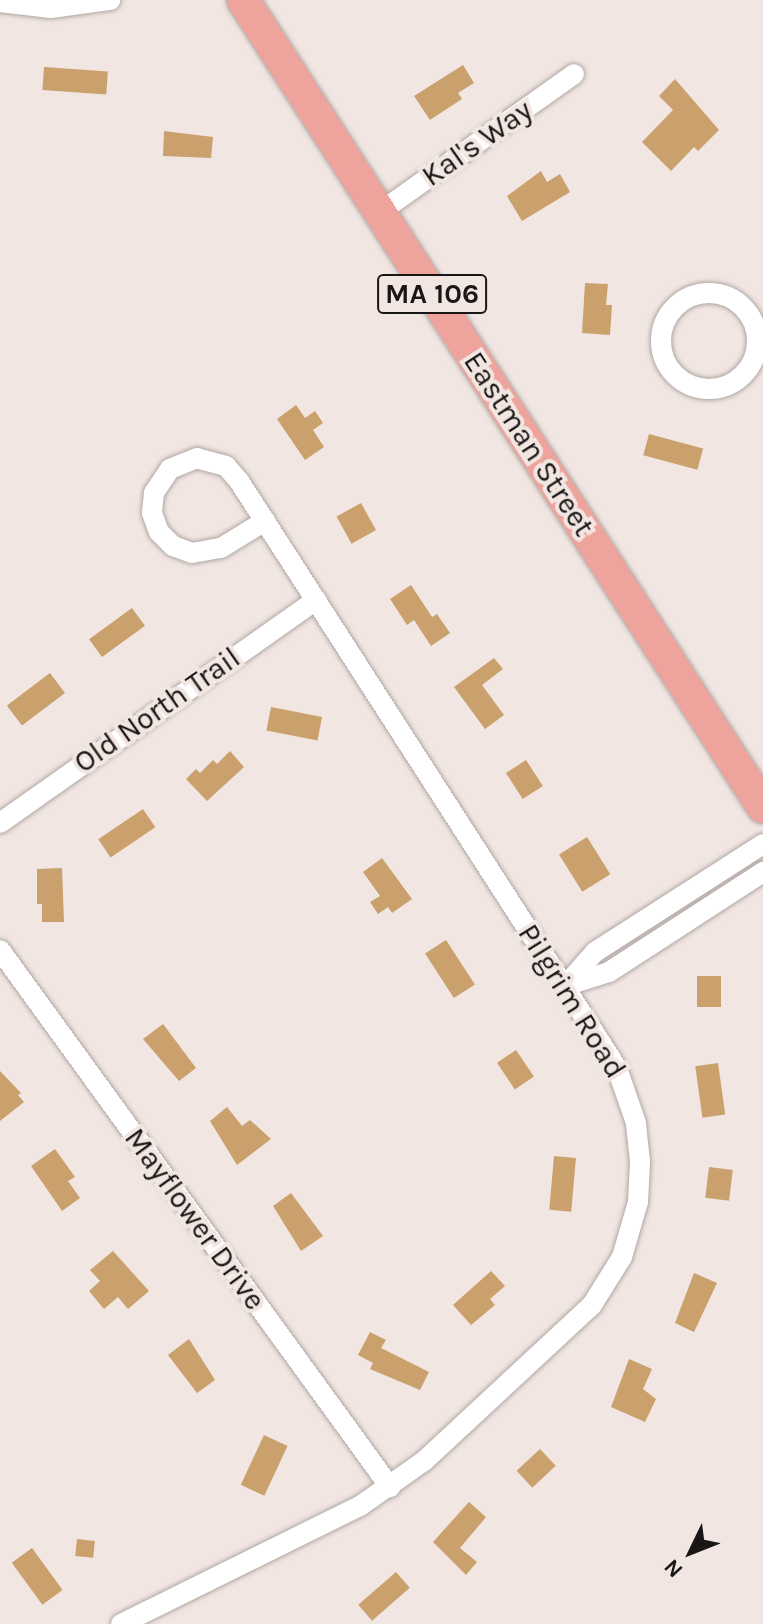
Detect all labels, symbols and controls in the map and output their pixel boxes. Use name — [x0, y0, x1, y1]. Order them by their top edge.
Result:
street label: Kal's Way — [415, 92, 539, 194]
road number: MA 106 — [376, 270, 488, 318]
street label: Eastman Street — [456, 345, 602, 543]
street label: Old North Trail — [67, 639, 247, 781]
street label: Pilgrim Road — [510, 917, 634, 1085]
street label: Mayflower Drive — [117, 1121, 273, 1317]
north arrow — [651, 1512, 731, 1592]
text: N — [659, 1554, 688, 1583]

